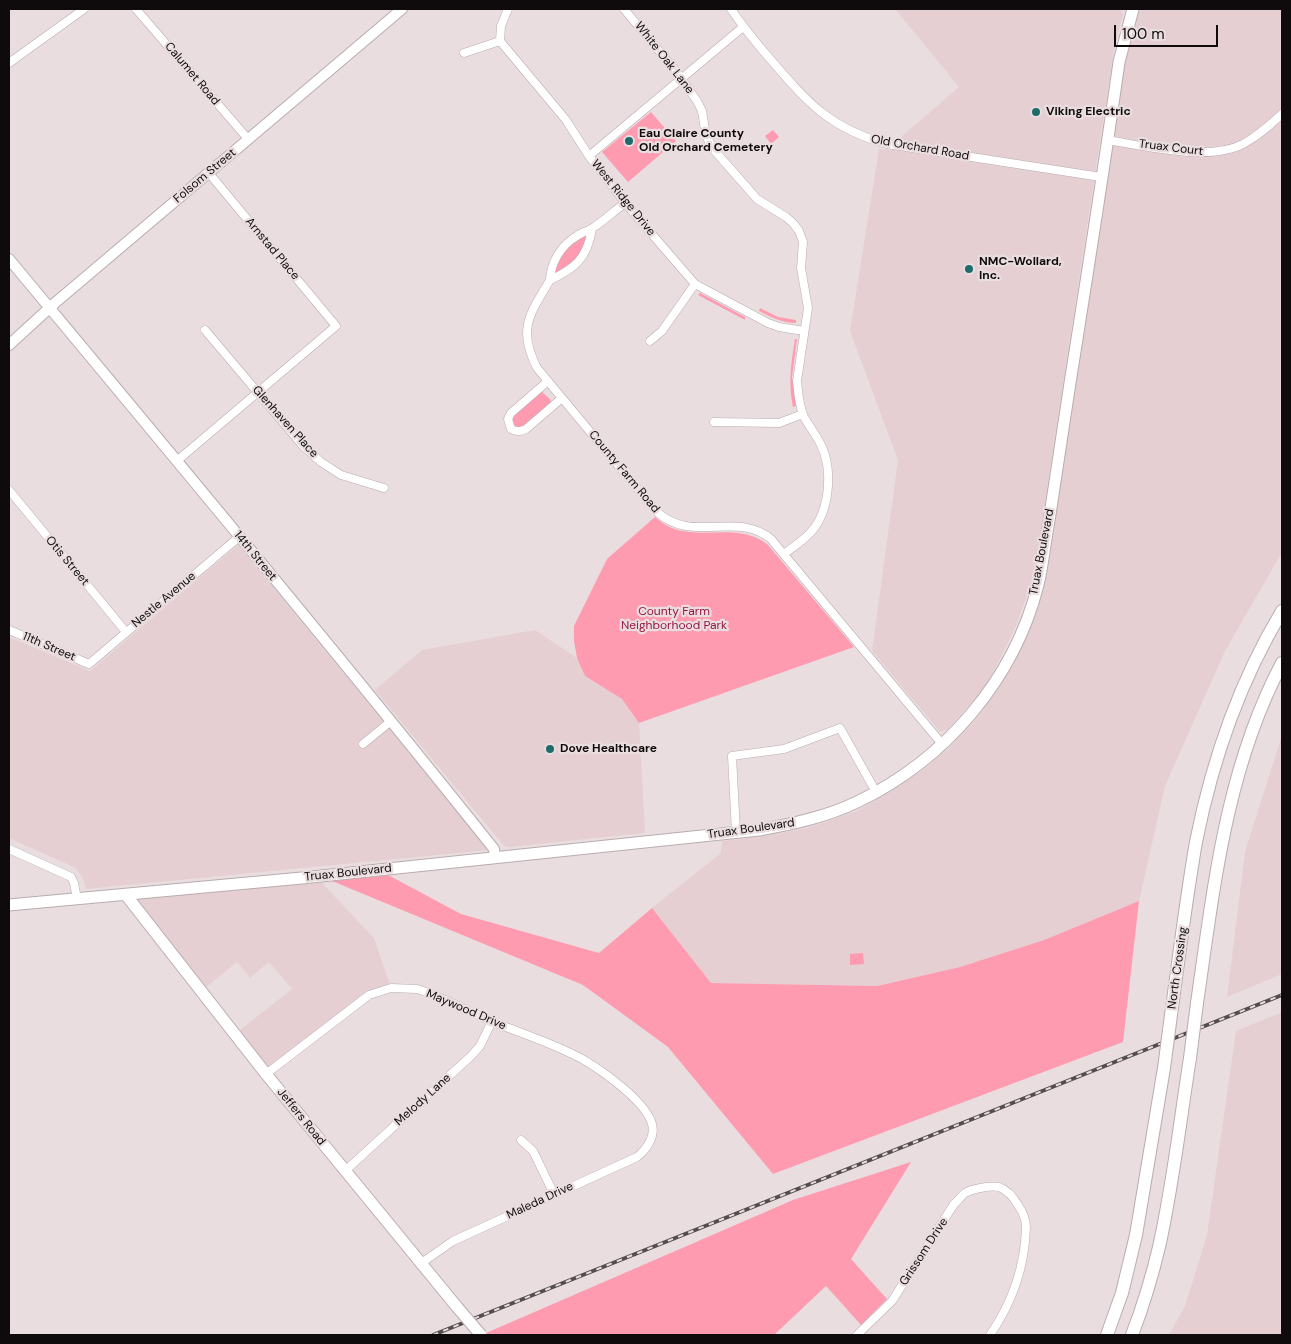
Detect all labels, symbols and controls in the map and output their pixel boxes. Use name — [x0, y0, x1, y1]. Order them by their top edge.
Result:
scale bar — [1116, 15, 1220, 47]
street label: White Oak Lane — [631, 19, 697, 97]
text: 100 m — [1122, 24, 1165, 44]
street label: Calumet Road — [161, 40, 223, 108]
place label: Viking Electric — [1046, 105, 1131, 119]
marker: Viking Electric — [1030, 106, 1042, 118]
place label: Eau Claire County Old Orchard Cemetery — [639, 127, 773, 155]
street label: Old Orchard Road — [870, 132, 970, 164]
marker: Eau Claire County Old Orchard Cemetery — [623, 135, 635, 147]
street label: Truax Court — [1138, 137, 1204, 159]
street label: Folsom Street — [171, 146, 239, 206]
street label: West Ridge Drive — [588, 157, 658, 239]
street label: Arnstad Place — [242, 215, 302, 283]
place label: NMC-Wollard, Inc. — [979, 255, 1062, 283]
marker: NMC-Wollard, Inc. — [963, 263, 975, 275]
street label: Glenhaven Place — [249, 383, 321, 461]
street label: County Farm Road — [585, 428, 663, 516]
street label: Truax Boulevard — [1027, 508, 1057, 596]
street label: 14th Street — [231, 528, 279, 584]
street label: Otis Street — [42, 533, 92, 589]
street label: Nestle Avenue — [129, 569, 199, 631]
park label: County Farm Neighborhood Park — [621, 605, 727, 633]
street label: 11th Street — [20, 629, 78, 665]
place label: Dove Healthcare — [560, 742, 657, 756]
marker: Dove Healthcare — [544, 743, 556, 755]
street label: Truax Boulevard — [707, 816, 795, 842]
street label: Truax Boulevard — [304, 861, 392, 885]
street label: North Crossing — [1165, 926, 1191, 1010]
street label: Maywood Drive — [424, 987, 508, 1033]
street label: Melody Lane — [392, 1071, 454, 1129]
street label: Jeffers Road — [274, 1086, 328, 1148]
street label: Maleda Drive — [504, 1179, 576, 1223]
street label: Grissom Drive — [897, 1215, 951, 1289]

